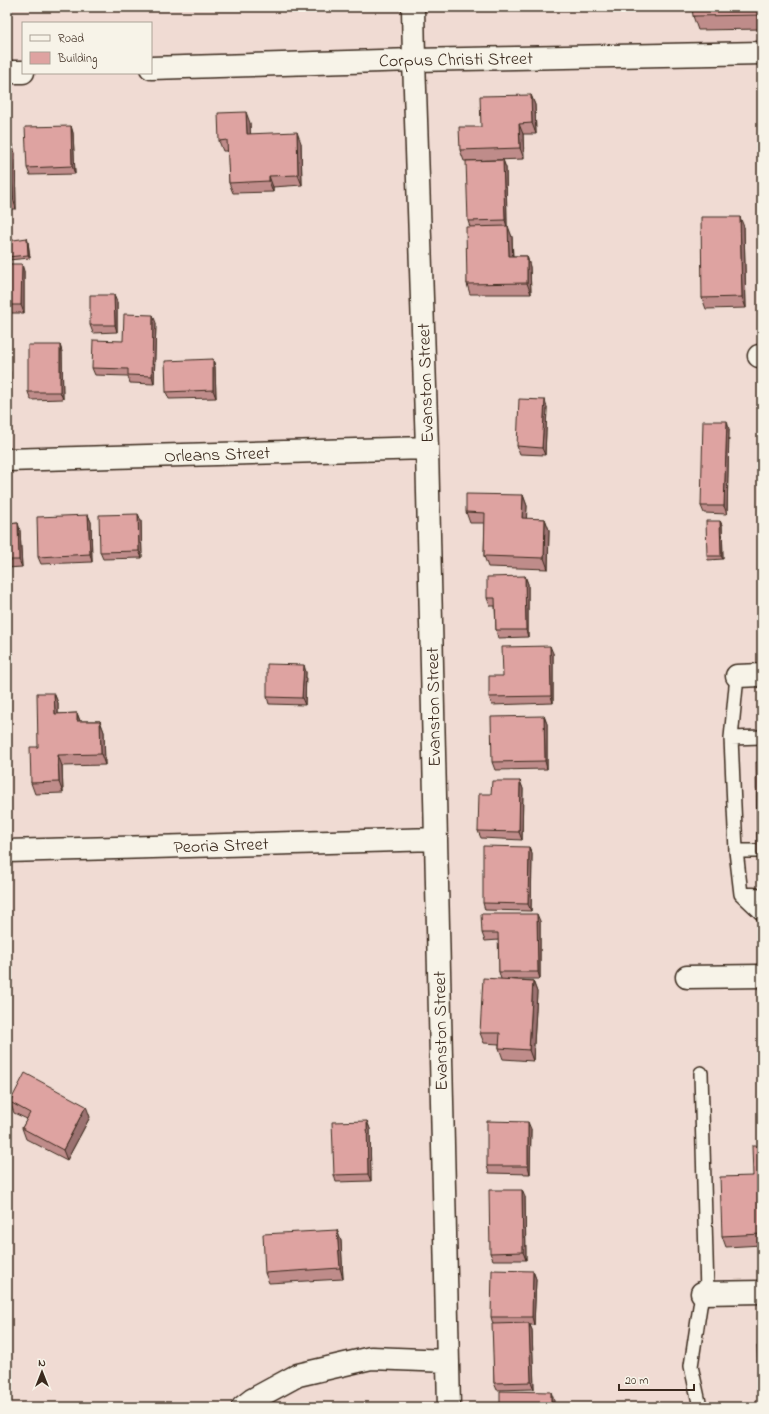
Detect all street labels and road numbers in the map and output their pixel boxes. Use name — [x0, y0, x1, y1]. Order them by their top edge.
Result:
street label: Corpus Christi Street — [379, 47, 533, 75]
street label: Evanston Street — [412, 323, 442, 443]
street label: Orleans Street — [164, 441, 271, 471]
street label: Evanston Street — [421, 647, 449, 767]
street label: Peoria Street — [173, 832, 269, 862]
street label: Evanston Street — [428, 971, 456, 1091]

